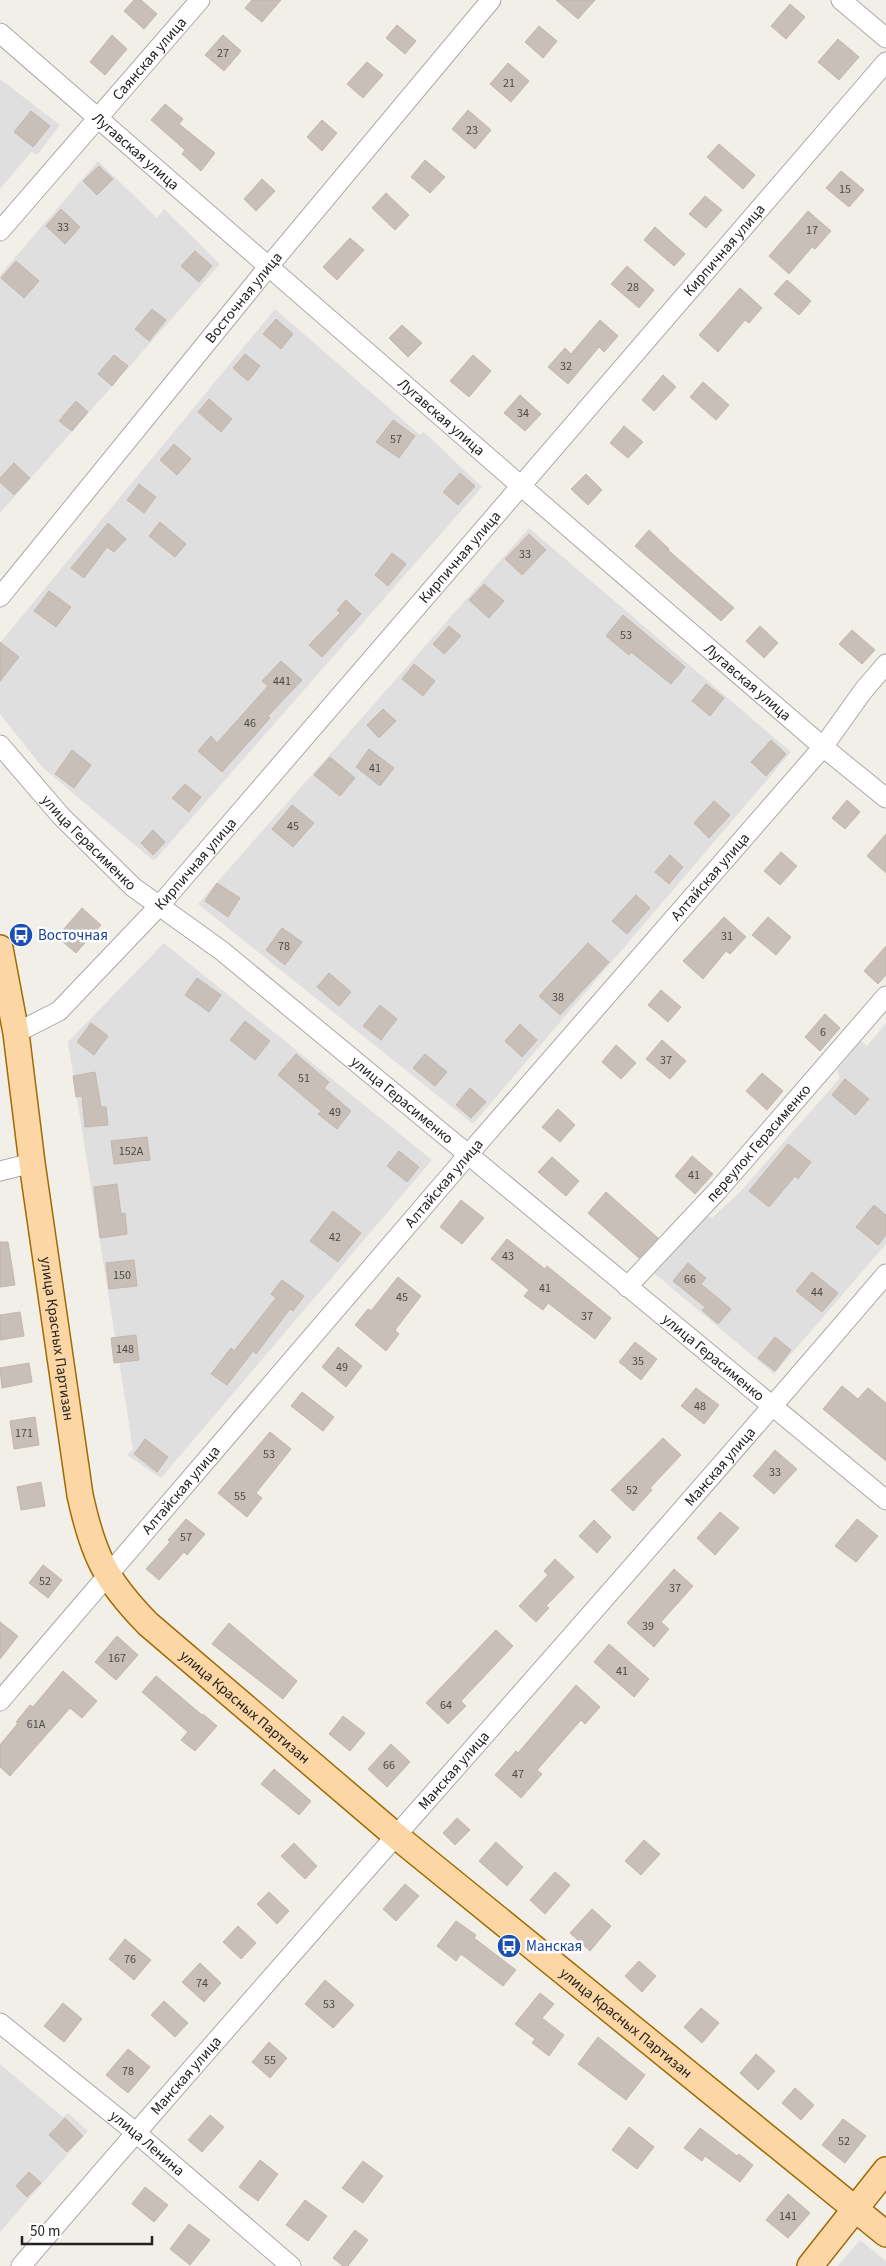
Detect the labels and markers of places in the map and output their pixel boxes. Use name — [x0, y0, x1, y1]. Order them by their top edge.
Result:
bus stop icon: Восточная — [8, 922, 34, 948]
place label: Восточная — [38, 925, 108, 946]
bus stop icon: Манская — [496, 1933, 522, 1959]
place label: Манская — [526, 1936, 582, 1957]

